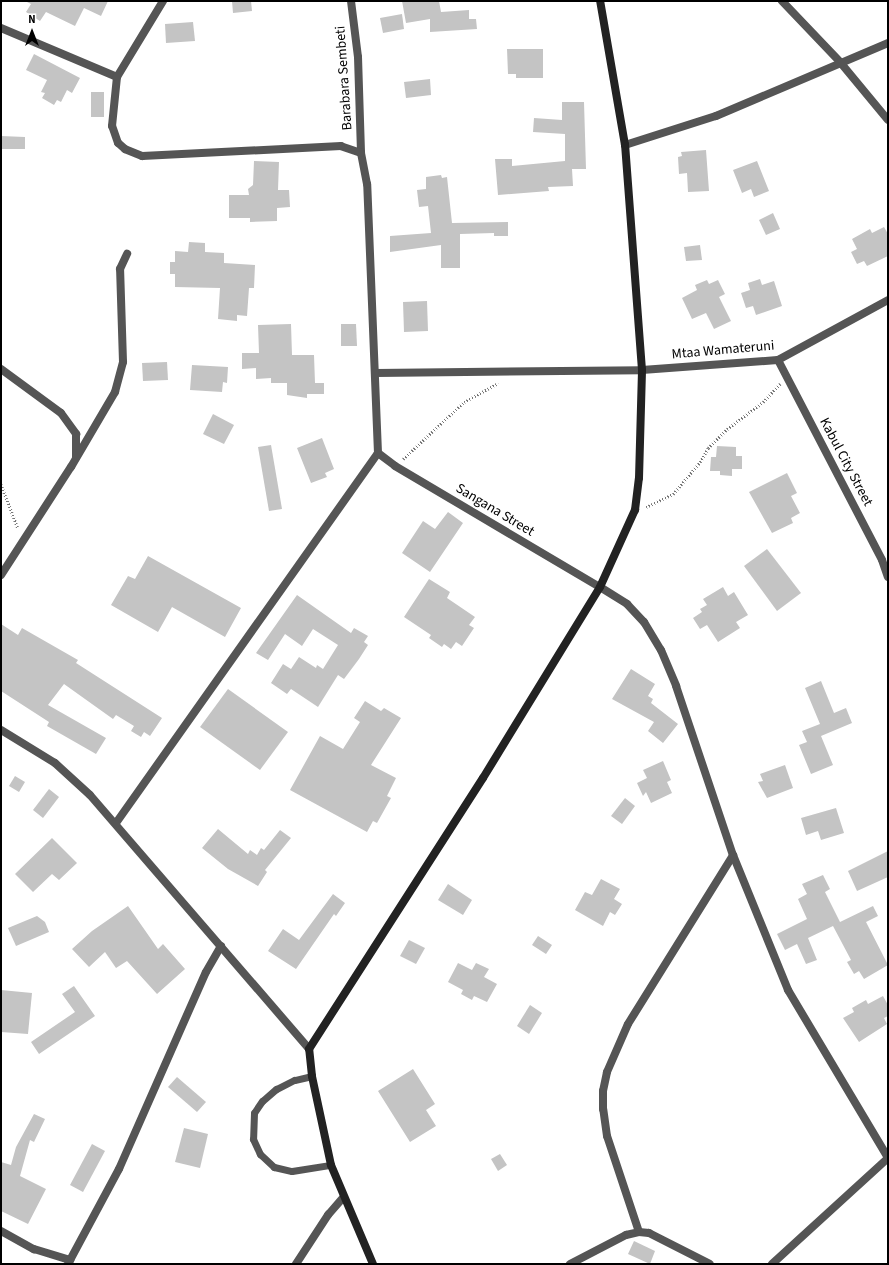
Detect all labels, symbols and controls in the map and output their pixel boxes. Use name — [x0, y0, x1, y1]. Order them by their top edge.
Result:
north arrow — [12, 12, 52, 52]
text: N — [28, 12, 36, 27]
street label: Barabara Sembeti — [332, 25, 356, 131]
street label: Mtaa Wamateruni — [671, 337, 775, 363]
street label: Kabul City Street — [816, 415, 876, 509]
street label: Sangana Street — [453, 480, 537, 540]

